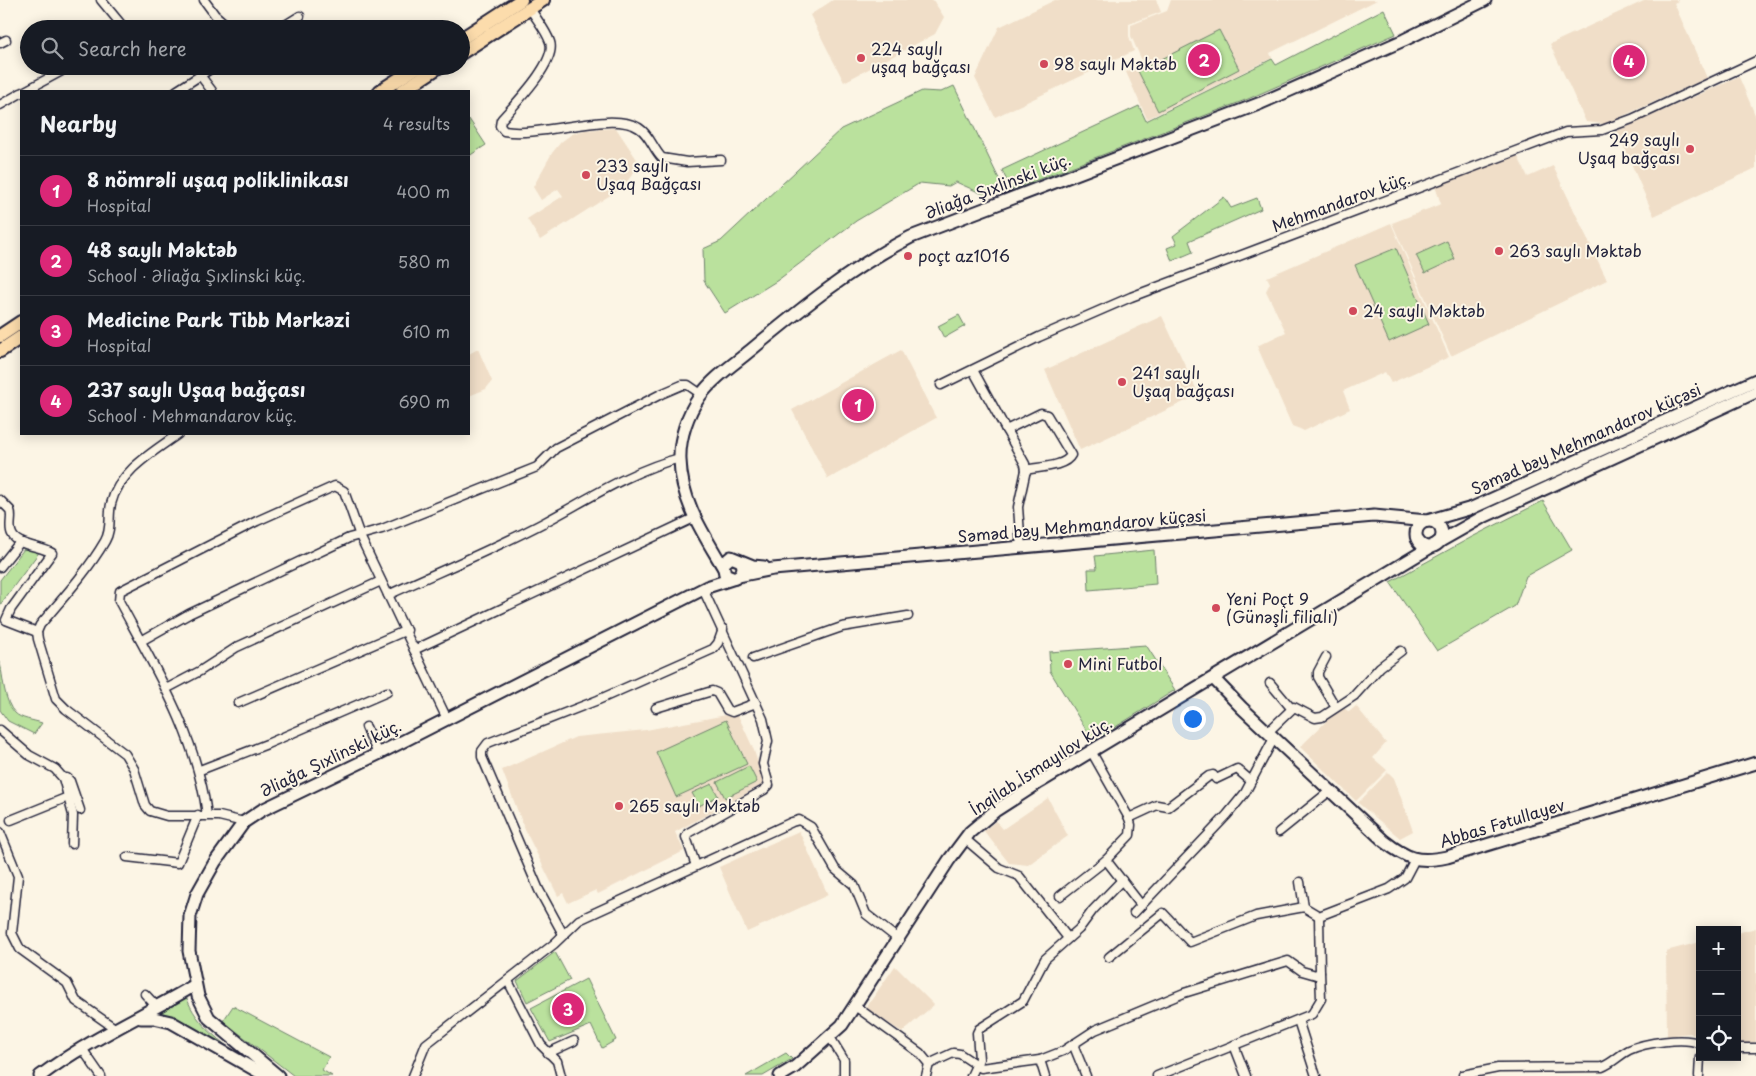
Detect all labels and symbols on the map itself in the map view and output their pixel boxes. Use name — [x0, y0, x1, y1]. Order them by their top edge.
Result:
place label: 224 saylı uşaq bağçası — [871, 36, 971, 78]
pin: 2 — [1188, 41, 1220, 79]
pin: 4 — [1613, 42, 1645, 80]
place label: 98 saylı Məktəb — [1054, 51, 1177, 75]
marker: 224 saylı uşaq bağçası — [855, 52, 867, 64]
marker: 98 saylı Məktəb — [1038, 58, 1050, 70]
place label: 249 saylı Uşaq bağçası — [1577, 127, 1680, 169]
marker: 249 saylı Uşaq bağçası — [1684, 143, 1696, 155]
street label: Əliağa Şıxlinski küç. — [921, 146, 1074, 224]
place label: 233 saylı Uşaq Bağçası — [596, 153, 701, 195]
street label: Mehmandarov küç. — [1268, 165, 1413, 237]
marker: 233 saylı Uşaq Bağçası — [580, 169, 592, 181]
place label: 263 saylı Məktəb — [1509, 238, 1642, 262]
place label: poçt az1016 — [918, 243, 1010, 267]
marker: 263 saylı Məktəb — [1493, 245, 1505, 257]
marker: poçt az1016 — [902, 250, 914, 262]
place label: 24 saylı Məktəb — [1363, 298, 1485, 322]
marker: 24 saylı Məktəb — [1347, 305, 1359, 317]
place label: 241 saylı Uşaq bağçası — [1132, 360, 1235, 402]
marker: 241 saylı Uşaq bağçası — [1116, 376, 1128, 388]
street label: Səməd bəy Mehmandarov küçəsi — [1467, 376, 1704, 500]
pin: 1 — [842, 386, 874, 424]
street label: Səməd bəy Mehmandarov küçəsi — [957, 502, 1207, 548]
place label: Yeni Poçt 9 (Günəşli filialı) — [1226, 586, 1338, 628]
marker: Yeni Poçt 9 (Günəşli filialı) — [1210, 602, 1222, 614]
place label: Mini Futbol — [1078, 651, 1162, 675]
marker: Mini Futbol — [1062, 658, 1074, 670]
your location — [1180, 706, 1206, 732]
street label: İnqilab İsmayılov küç. — [965, 710, 1116, 820]
street label: Əliağa Şıxlinski küç. — [256, 713, 405, 802]
street label: Abbas Fətullayev — [1436, 792, 1567, 852]
place label: 265 saylı Məktəb — [629, 793, 760, 817]
marker: 265 saylı Məktəb — [613, 800, 625, 812]
pin: 3 — [552, 990, 584, 1028]

